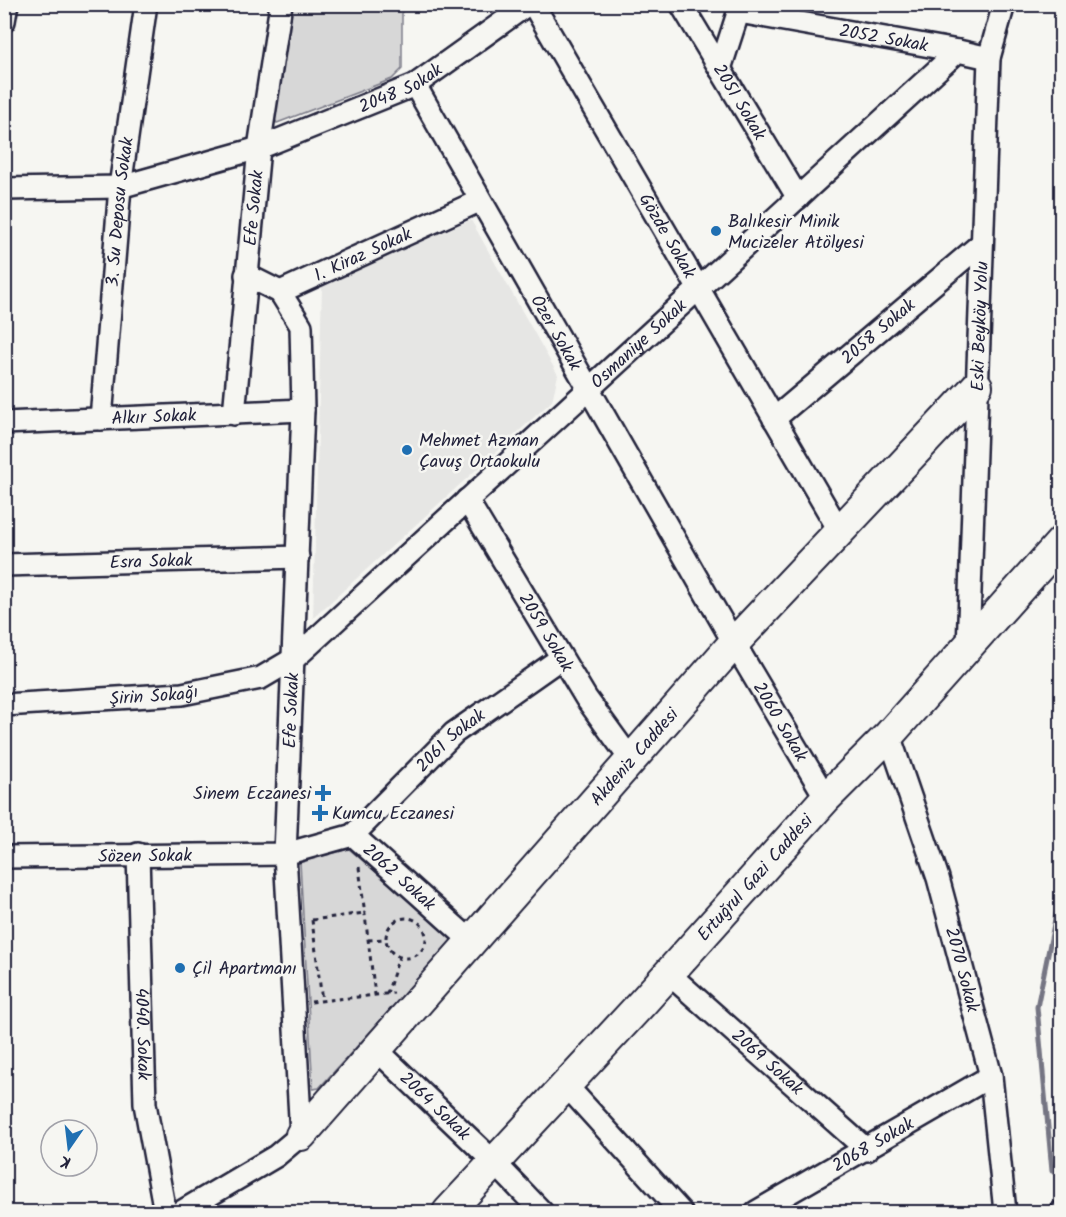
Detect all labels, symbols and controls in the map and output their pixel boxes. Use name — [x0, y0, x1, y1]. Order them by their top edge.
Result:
street label: 2052 Sokak — [837, 17, 931, 62]
street label: 2048 Sokak — [355, 56, 450, 122]
street label: 2051 Sokak — [704, 58, 773, 147]
street label: 3. Su Deposu Sokak — [99, 135, 143, 288]
street label: Efe Sokak — [237, 168, 273, 247]
street label: Gözde Sokak — [630, 188, 703, 285]
place label: Balıkesir Minik Mucizeler Atölyesi — [728, 208, 865, 258]
street label: 1. Kiraz Sokak — [310, 220, 418, 290]
marker: Balıkesir Minik Mucizeler Atölyesi — [709, 224, 723, 238]
street label: Eski Beyköy Yolu — [964, 260, 998, 392]
street label: Özer Sokak — [522, 290, 589, 377]
street label: Osmaniye Sokak — [585, 292, 695, 397]
street label: 2058 Sokak — [835, 292, 923, 373]
street label: Alkır Sokak — [111, 402, 197, 434]
place label: Mehmet Azman Çavuş Ortaokulu — [419, 427, 540, 477]
marker: Mehmet Azman Çavuş Ortaokulu — [400, 443, 414, 457]
street label: Esra Sokak — [109, 547, 193, 578]
street label: 2059 Sokak — [510, 587, 580, 679]
street label: Efe Sokak — [276, 672, 308, 749]
street label: 2060 Sokak — [744, 677, 815, 768]
street label: Şirin Sokağı — [109, 678, 201, 714]
street label: Akdeniz Caddesi — [584, 701, 687, 813]
street label: 2061 Sokak — [409, 702, 492, 780]
place label: Sinem Eczanesi — [193, 780, 312, 809]
marker: Sinem Eczanesi — [316, 786, 330, 800]
place label: Kumcu Eczanesi — [332, 800, 455, 829]
marker: Kumcu Eczanesi — [313, 806, 327, 820]
street label: Ertuğrul Gazi Caddesi — [691, 807, 822, 949]
street label: 2062 Sokak — [355, 837, 442, 919]
street label: Sözen Sokak — [98, 842, 193, 872]
street label: 2070 Sokak — [936, 924, 986, 1016]
place label: Çil Apartmanı — [192, 955, 297, 984]
marker: Çil Apartmanı — [173, 961, 187, 975]
street label: 4040. Sokak — [126, 987, 157, 1081]
street label: 2069 Sokak — [724, 1023, 810, 1103]
street label: 2064 Sokak — [392, 1065, 477, 1149]
street label: 2068 Sokak — [827, 1110, 921, 1181]
north arrow — [39, 1118, 99, 1178]
text: K — [58, 1148, 73, 1174]

